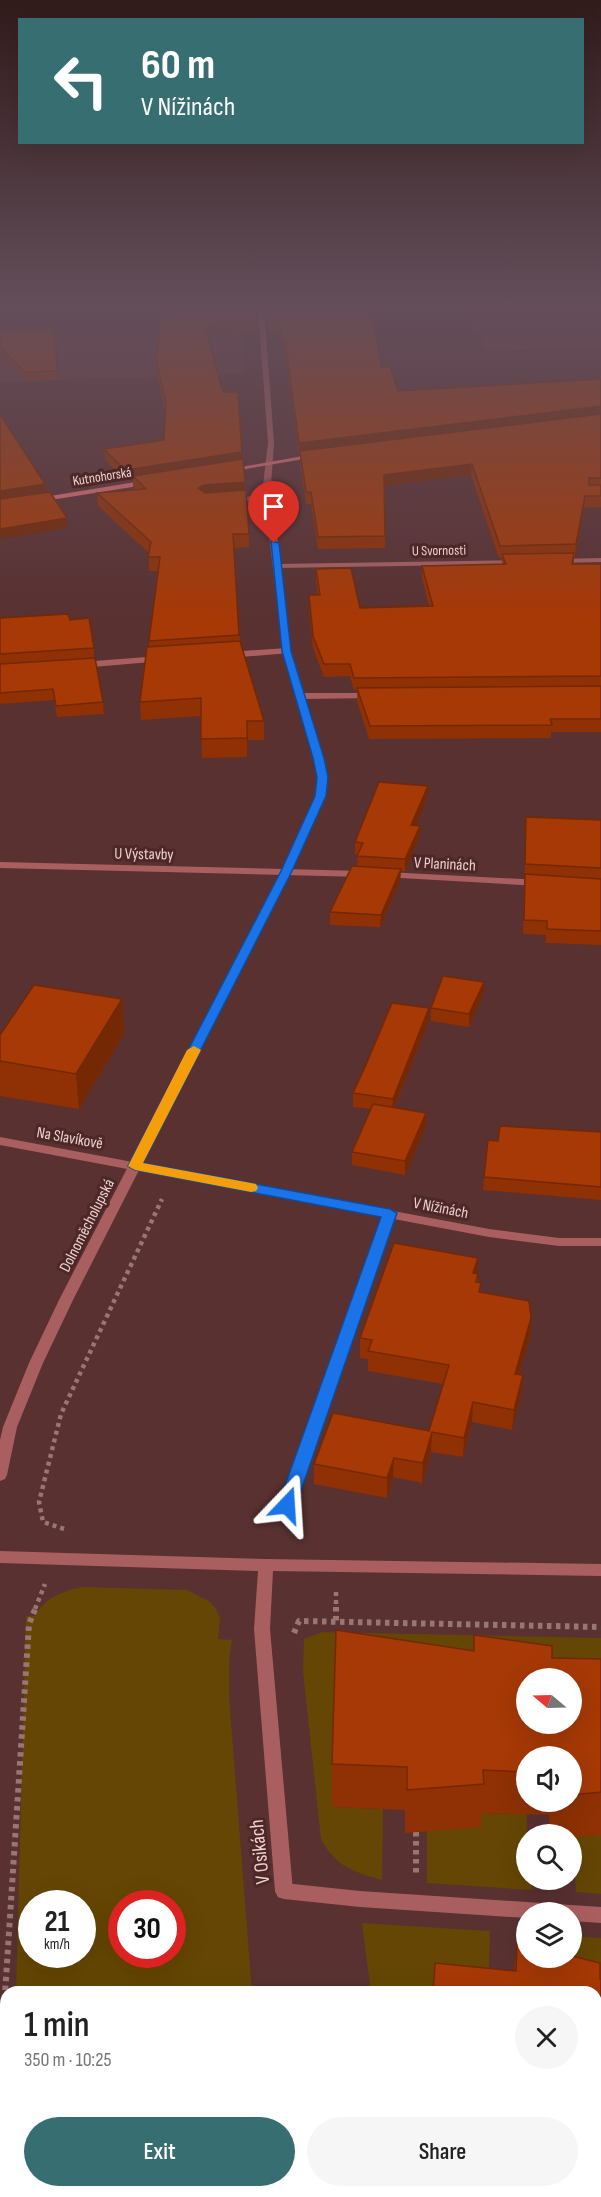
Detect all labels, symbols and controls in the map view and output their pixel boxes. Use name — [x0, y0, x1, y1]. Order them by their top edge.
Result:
text: 60 m — [141, 40, 215, 91]
icon: left — [42, 42, 120, 120]
text: V Nížinách — [141, 91, 235, 123]
street label: Kutnohorská — [71, 463, 133, 490]
pin — [248, 481, 299, 543]
icon: arrive — [257, 490, 290, 523]
street label: U Svornosti — [412, 542, 466, 559]
street label: U Výstavby — [114, 844, 174, 865]
street label: V Planinách — [414, 853, 476, 876]
street label: Na Slavíkově — [35, 1123, 104, 1154]
street label: Dolnoměcholupská — [56, 1176, 119, 1275]
street label: V Nížinách — [411, 1194, 470, 1223]
position arrow — [255, 1473, 319, 1537]
north arrow — [516, 1668, 582, 1734]
map controls — [516, 1668, 582, 1968]
button: sound — [516, 1746, 582, 1812]
street label: V Osikách — [245, 1818, 275, 1885]
button: search — [516, 1824, 582, 1890]
speed limit sign: 30 — [108, 1890, 186, 1968]
button: layers — [516, 1902, 582, 1968]
text: 21 — [45, 1904, 69, 1940]
text: km/h — [44, 1935, 70, 1954]
text: 1 min — [24, 2004, 89, 2047]
button: close — [515, 2006, 578, 2069]
text: 350 m · 10:25 — [24, 2048, 111, 2072]
button: Exit — [24, 2117, 295, 2186]
button: Share — [307, 2117, 578, 2186]

